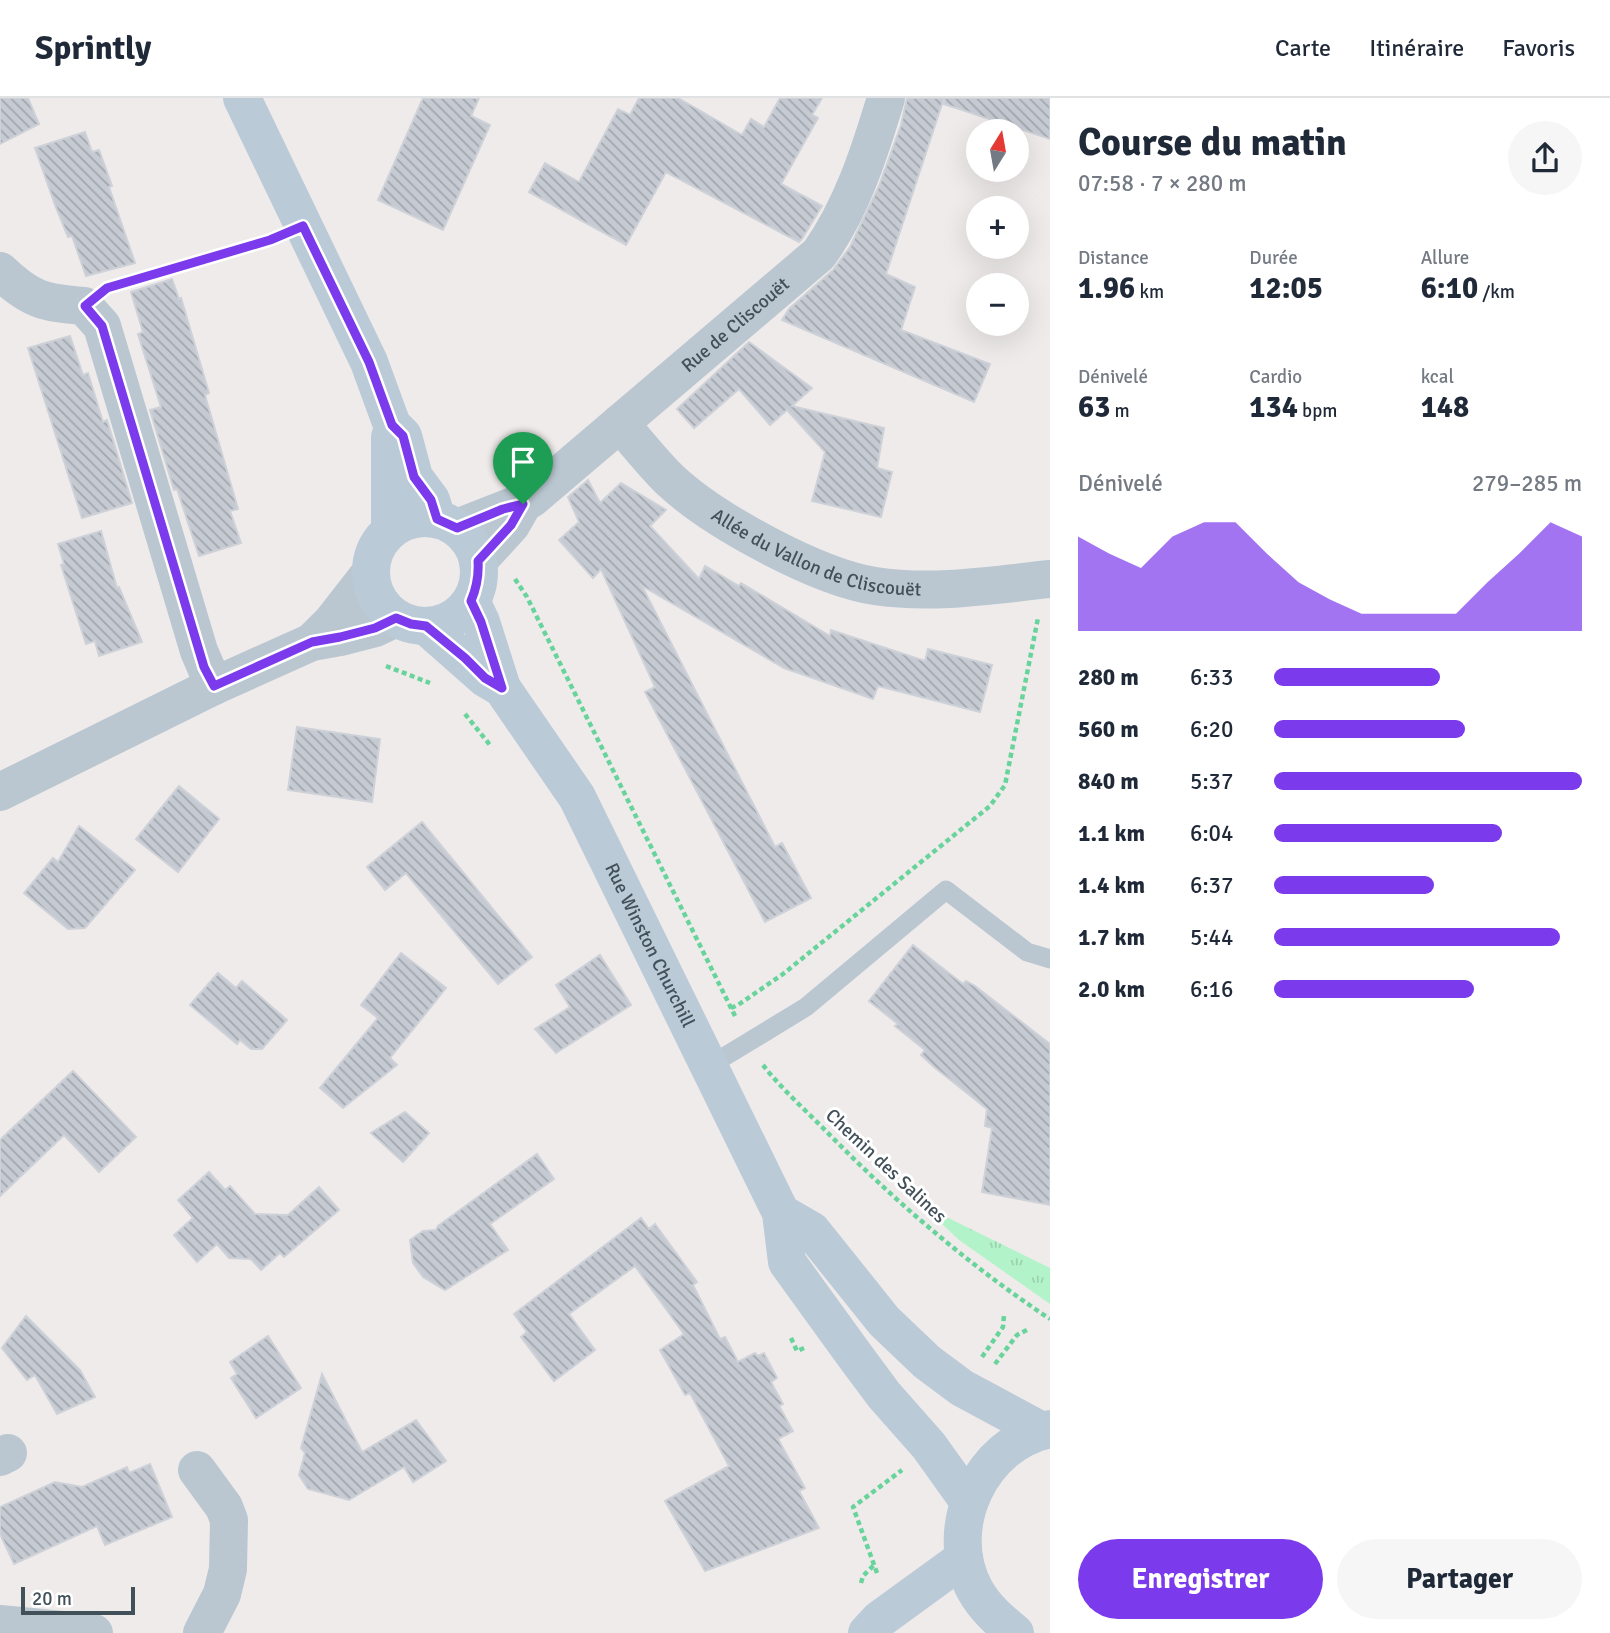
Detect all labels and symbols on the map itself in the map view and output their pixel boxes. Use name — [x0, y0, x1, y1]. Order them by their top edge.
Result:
north arrow — [966, 119, 1029, 182]
street label: Rue de Cliscouët — [676, 272, 795, 378]
pin — [493, 432, 553, 504]
street label: Allée du Vallon de Cliscouët — [707, 503, 922, 602]
street label: Rue Winston Churchill — [599, 859, 700, 1032]
street label: Chemin des Salines — [820, 1104, 952, 1228]
scale bar — [21, 1584, 135, 1616]

